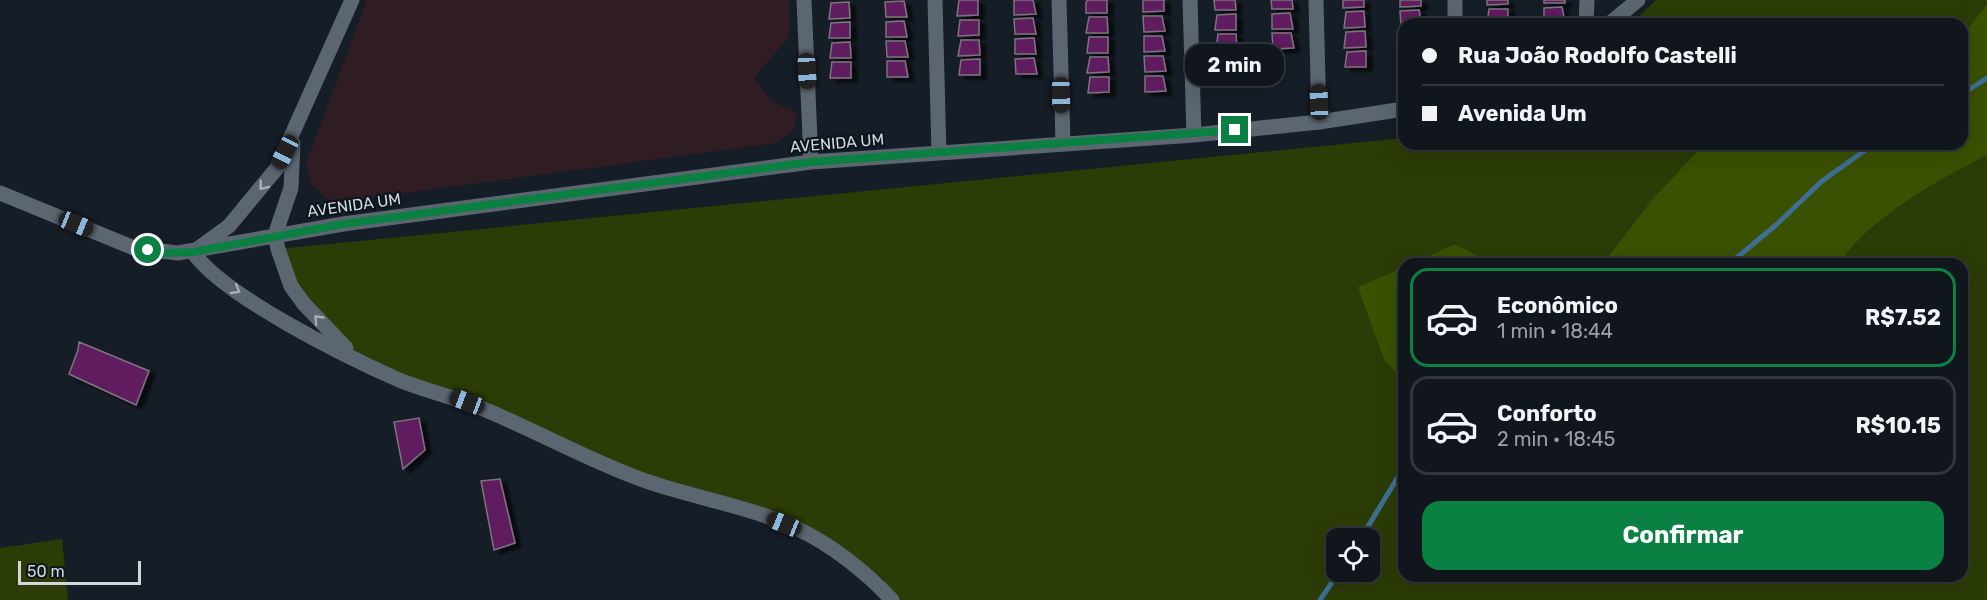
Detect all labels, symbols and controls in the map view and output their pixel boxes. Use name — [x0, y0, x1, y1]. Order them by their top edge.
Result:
text: Rua João Rodolfo Castelli — [1458, 42, 1737, 69]
callout: 2 min — [1186, 43, 1284, 85]
car — [797, 53, 817, 89]
text: 2 min — [1207, 53, 1262, 77]
car — [1052, 77, 1070, 113]
car — [1309, 84, 1329, 120]
text: Avenida Um — [1458, 100, 1587, 127]
route end — [1221, 116, 1248, 143]
street label: AVENIDA UM — [789, 129, 885, 157]
car — [269, 132, 301, 172]
one-way arrow — [260, 179, 271, 190]
street label: AVENIDA UM — [306, 189, 402, 221]
car — [56, 209, 96, 239]
route start — [134, 236, 161, 263]
one-way arrow — [230, 283, 240, 295]
icon: car — [1425, 291, 1479, 345]
text: Econômico — [1497, 292, 1618, 319]
text: R$7.52 — [1865, 304, 1941, 331]
one-way arrow — [314, 315, 325, 326]
text: 1 min · 18:44 — [1497, 319, 1613, 343]
car — [447, 387, 487, 417]
icon: car — [1425, 399, 1479, 453]
text: Conforto — [1497, 400, 1597, 427]
text: R$10.15 — [1855, 412, 1941, 439]
text: 2 min · 18:45 — [1497, 427, 1615, 451]
button: Confirmar — [1422, 501, 1944, 570]
car — [764, 509, 804, 539]
map controls — [1326, 528, 1380, 582]
button: locate — [1326, 528, 1380, 582]
scale bar — [18, 558, 141, 586]
text: 50 m — [27, 562, 65, 581]

